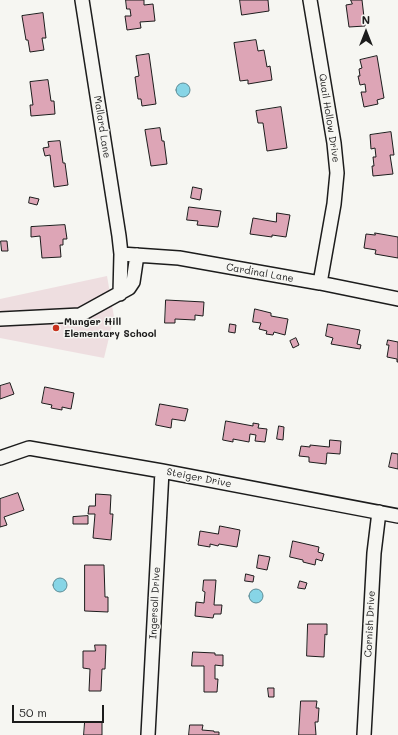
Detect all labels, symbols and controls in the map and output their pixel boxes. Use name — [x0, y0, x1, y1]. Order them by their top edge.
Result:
north arrow — [346, 12, 386, 52]
text: N — [362, 12, 370, 27]
street label: Quail Hollow Drive — [316, 73, 342, 163]
street label: Mallard Lane — [91, 95, 113, 159]
street label: Cardinal Lane — [225, 261, 295, 285]
place label: Munger Hill Elementary School — [64, 316, 156, 340]
marker: Munger Hill Elementary School — [51, 323, 61, 333]
street label: Steiger Drive — [166, 466, 232, 490]
street label: Ingersoll Drive — [147, 567, 163, 639]
street label: Cornish Drive — [362, 590, 378, 658]
scale bar — [14, 697, 106, 723]
text: 50 m — [19, 704, 47, 720]

